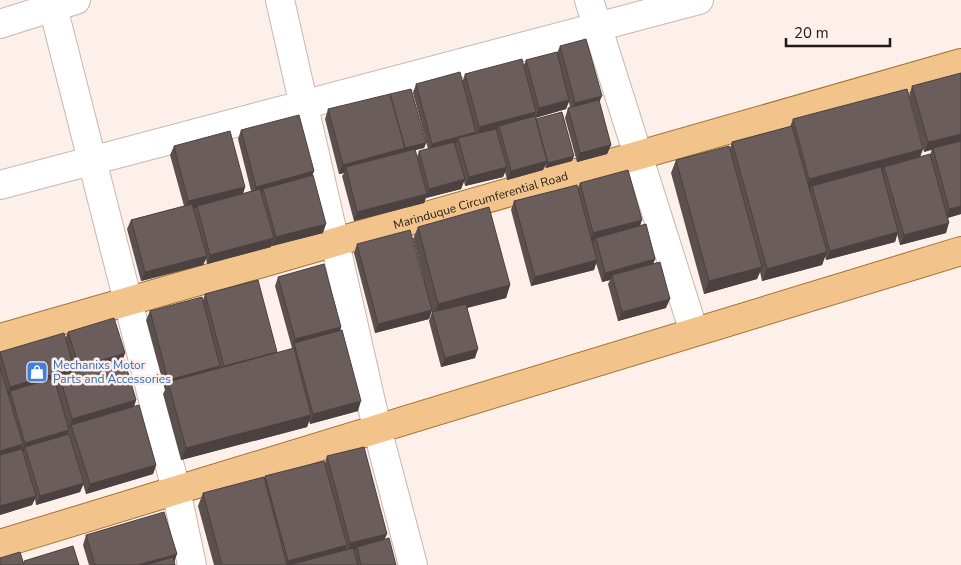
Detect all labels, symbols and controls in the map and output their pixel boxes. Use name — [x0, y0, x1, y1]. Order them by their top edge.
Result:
scale bar — [786, 15, 890, 47]
text: 20 m — [794, 23, 829, 43]
street label: Marinduque Circumferential Road — [392, 168, 570, 233]
place label: Mechanixs Motor Parts and Accessories — [53, 357, 171, 387]
shop icon: Mechanixs Motor Parts and Accessories — [25, 360, 49, 384]

